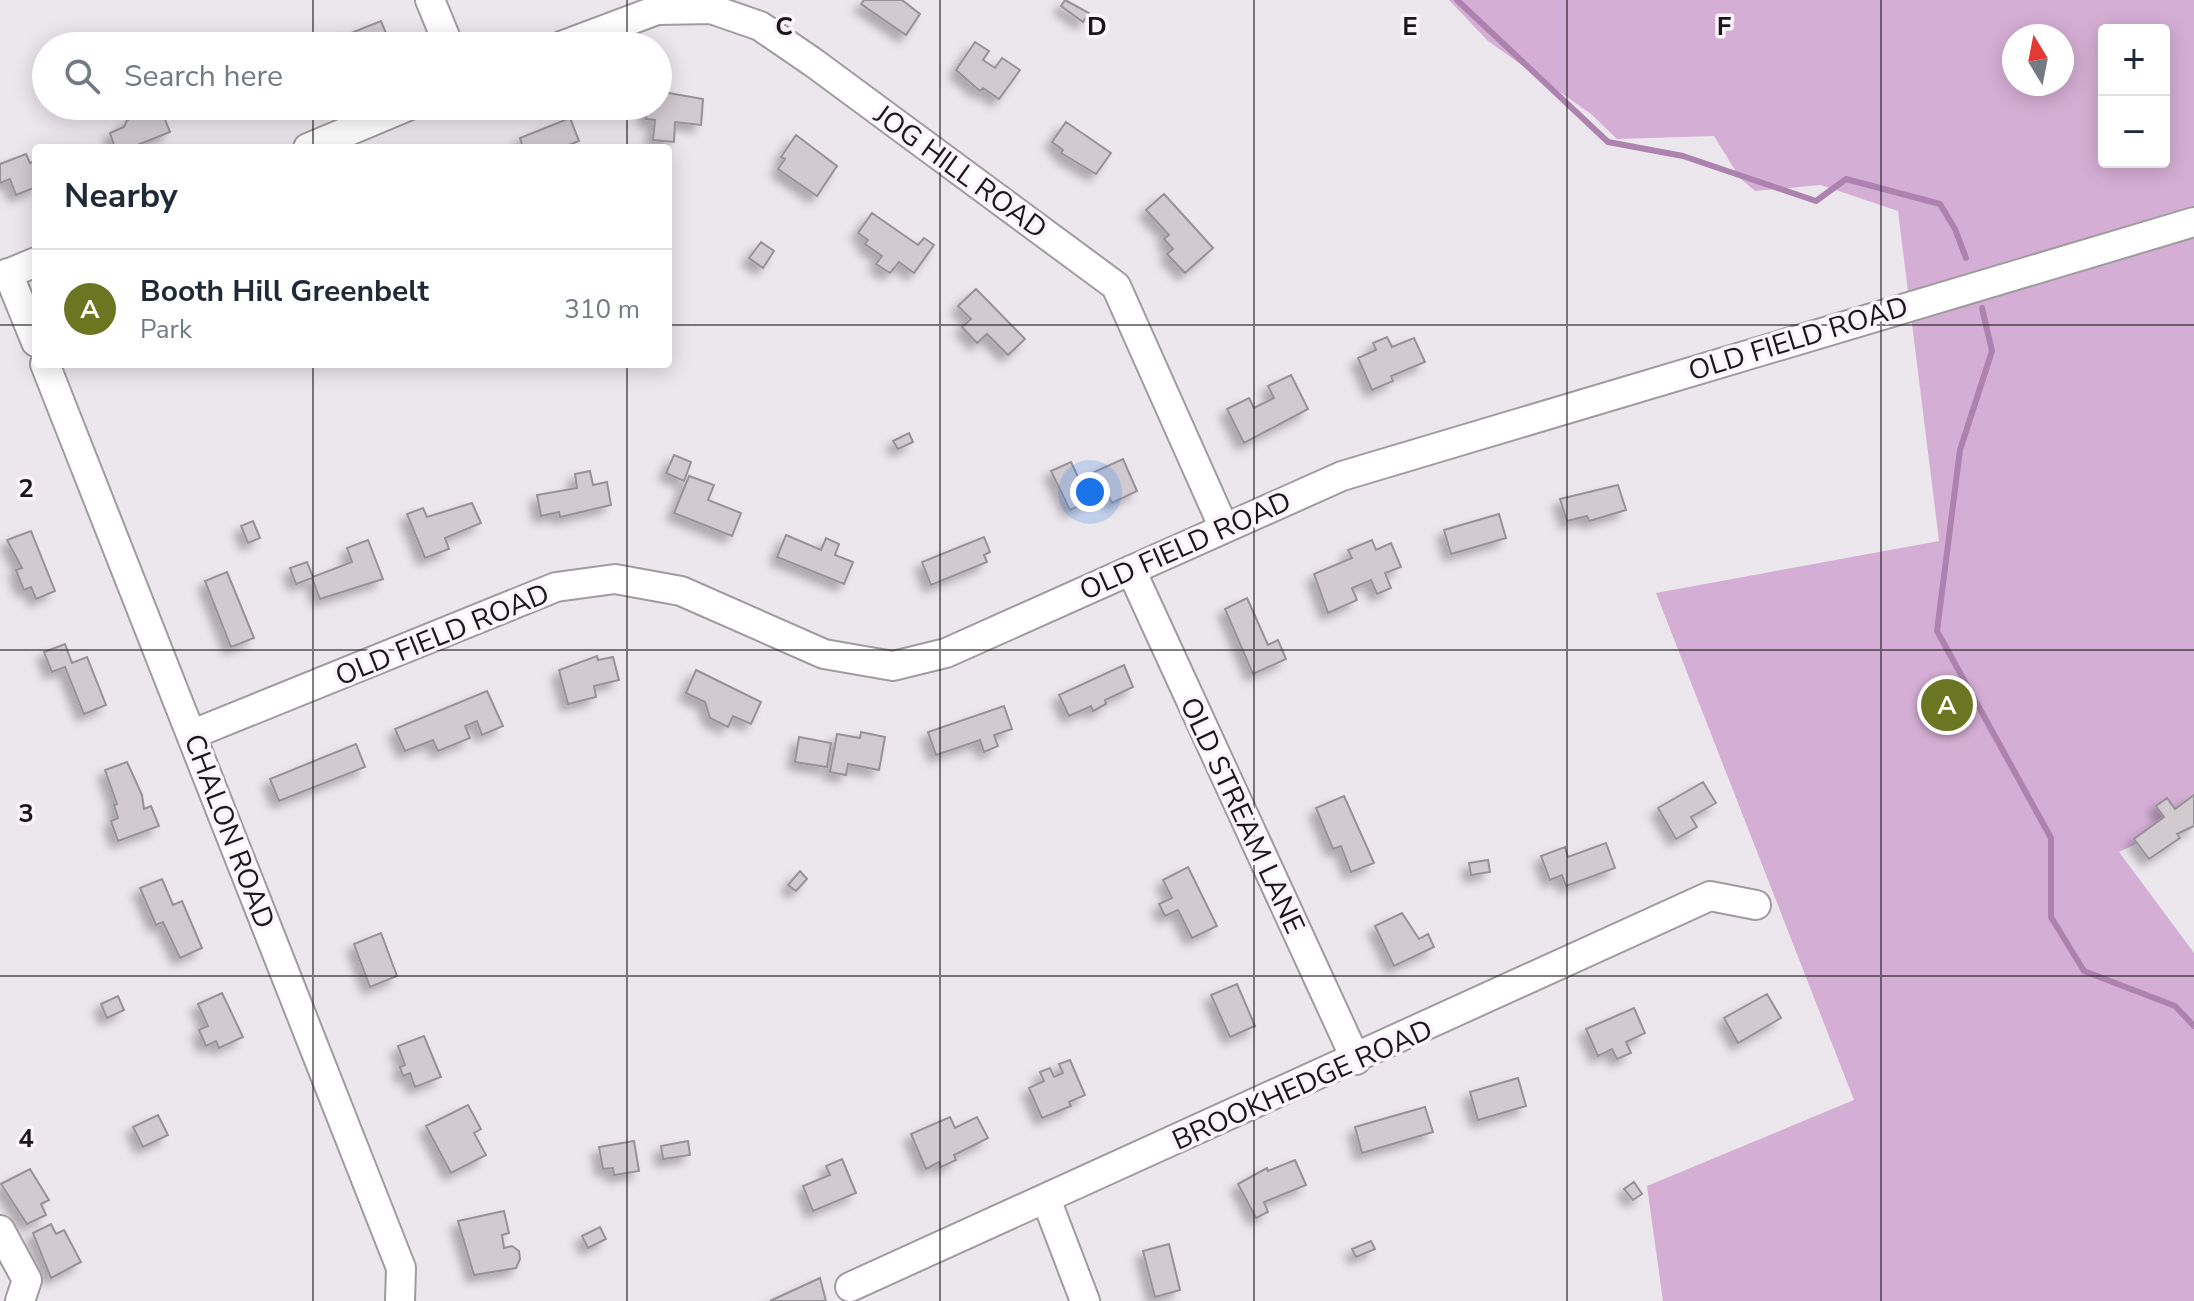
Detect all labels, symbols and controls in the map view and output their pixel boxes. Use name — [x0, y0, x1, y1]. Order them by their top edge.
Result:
text: C — [775, 9, 793, 44]
text: D — [1087, 9, 1107, 44]
text: E — [1402, 9, 1418, 44]
text: F — [1717, 9, 1731, 44]
north arrow — [2002, 24, 2074, 96]
map controls — [2098, 24, 2170, 168]
button: + — [2098, 24, 2170, 96]
search box — [32, 32, 672, 120]
icon: search — [60, 54, 104, 98]
text: Search here — [124, 56, 283, 97]
street label: JOG HILL ROAD — [865, 96, 1055, 247]
button: − — [2098, 96, 2170, 168]
text: Nearby — [64, 173, 178, 219]
text: Booth Hill Greenbelt — [140, 271, 429, 312]
street label: OLD FIELD ROAD — [1684, 288, 1913, 390]
text: A — [80, 292, 100, 327]
text: 310 m — [564, 292, 640, 327]
text: Park — [140, 312, 192, 347]
text: 2 — [18, 471, 34, 506]
your location — [1070, 472, 1110, 512]
street label: OLD FIELD ROAD — [1074, 482, 1297, 610]
street label: OLD FIELD ROAD — [330, 575, 555, 695]
pin: A — [1921, 675, 1973, 735]
street label: OLD STREAM LANE — [1171, 691, 1314, 940]
street label: CHALON ROAD — [175, 729, 284, 934]
text: 3 — [18, 796, 34, 831]
street label: BROOKHEDGE ROAD — [1166, 1010, 1439, 1159]
text: 4 — [18, 1121, 34, 1156]

